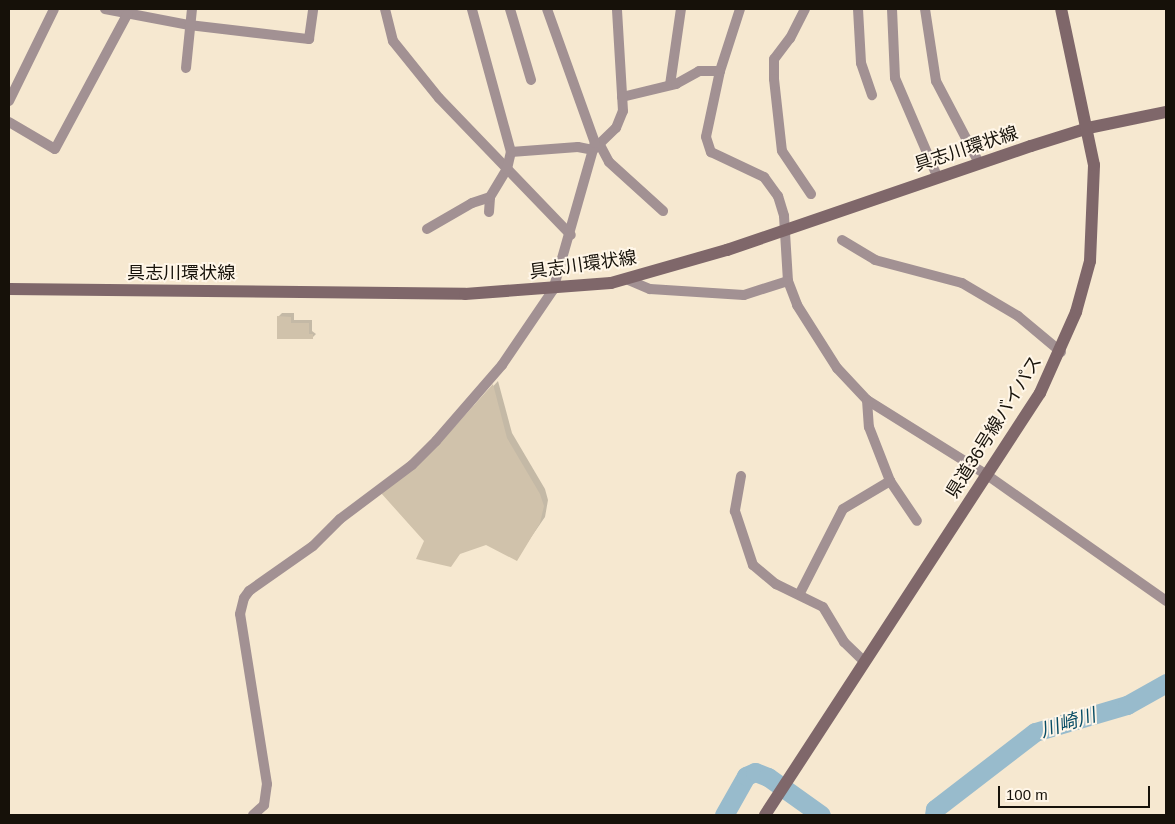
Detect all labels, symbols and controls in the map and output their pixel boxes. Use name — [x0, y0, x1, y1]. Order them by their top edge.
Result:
street label: 具志川環状線 — [911, 122, 1021, 176]
street label: 具志川環状線 — [528, 247, 638, 283]
street label: 具志川環状線 — [127, 262, 235, 284]
street label: 県道36号線バイパス — [941, 352, 1047, 502]
water label: 川崎川 — [1037, 704, 1099, 742]
scale bar — [1000, 776, 1152, 808]
text: 100 m — [1006, 786, 1048, 803]

